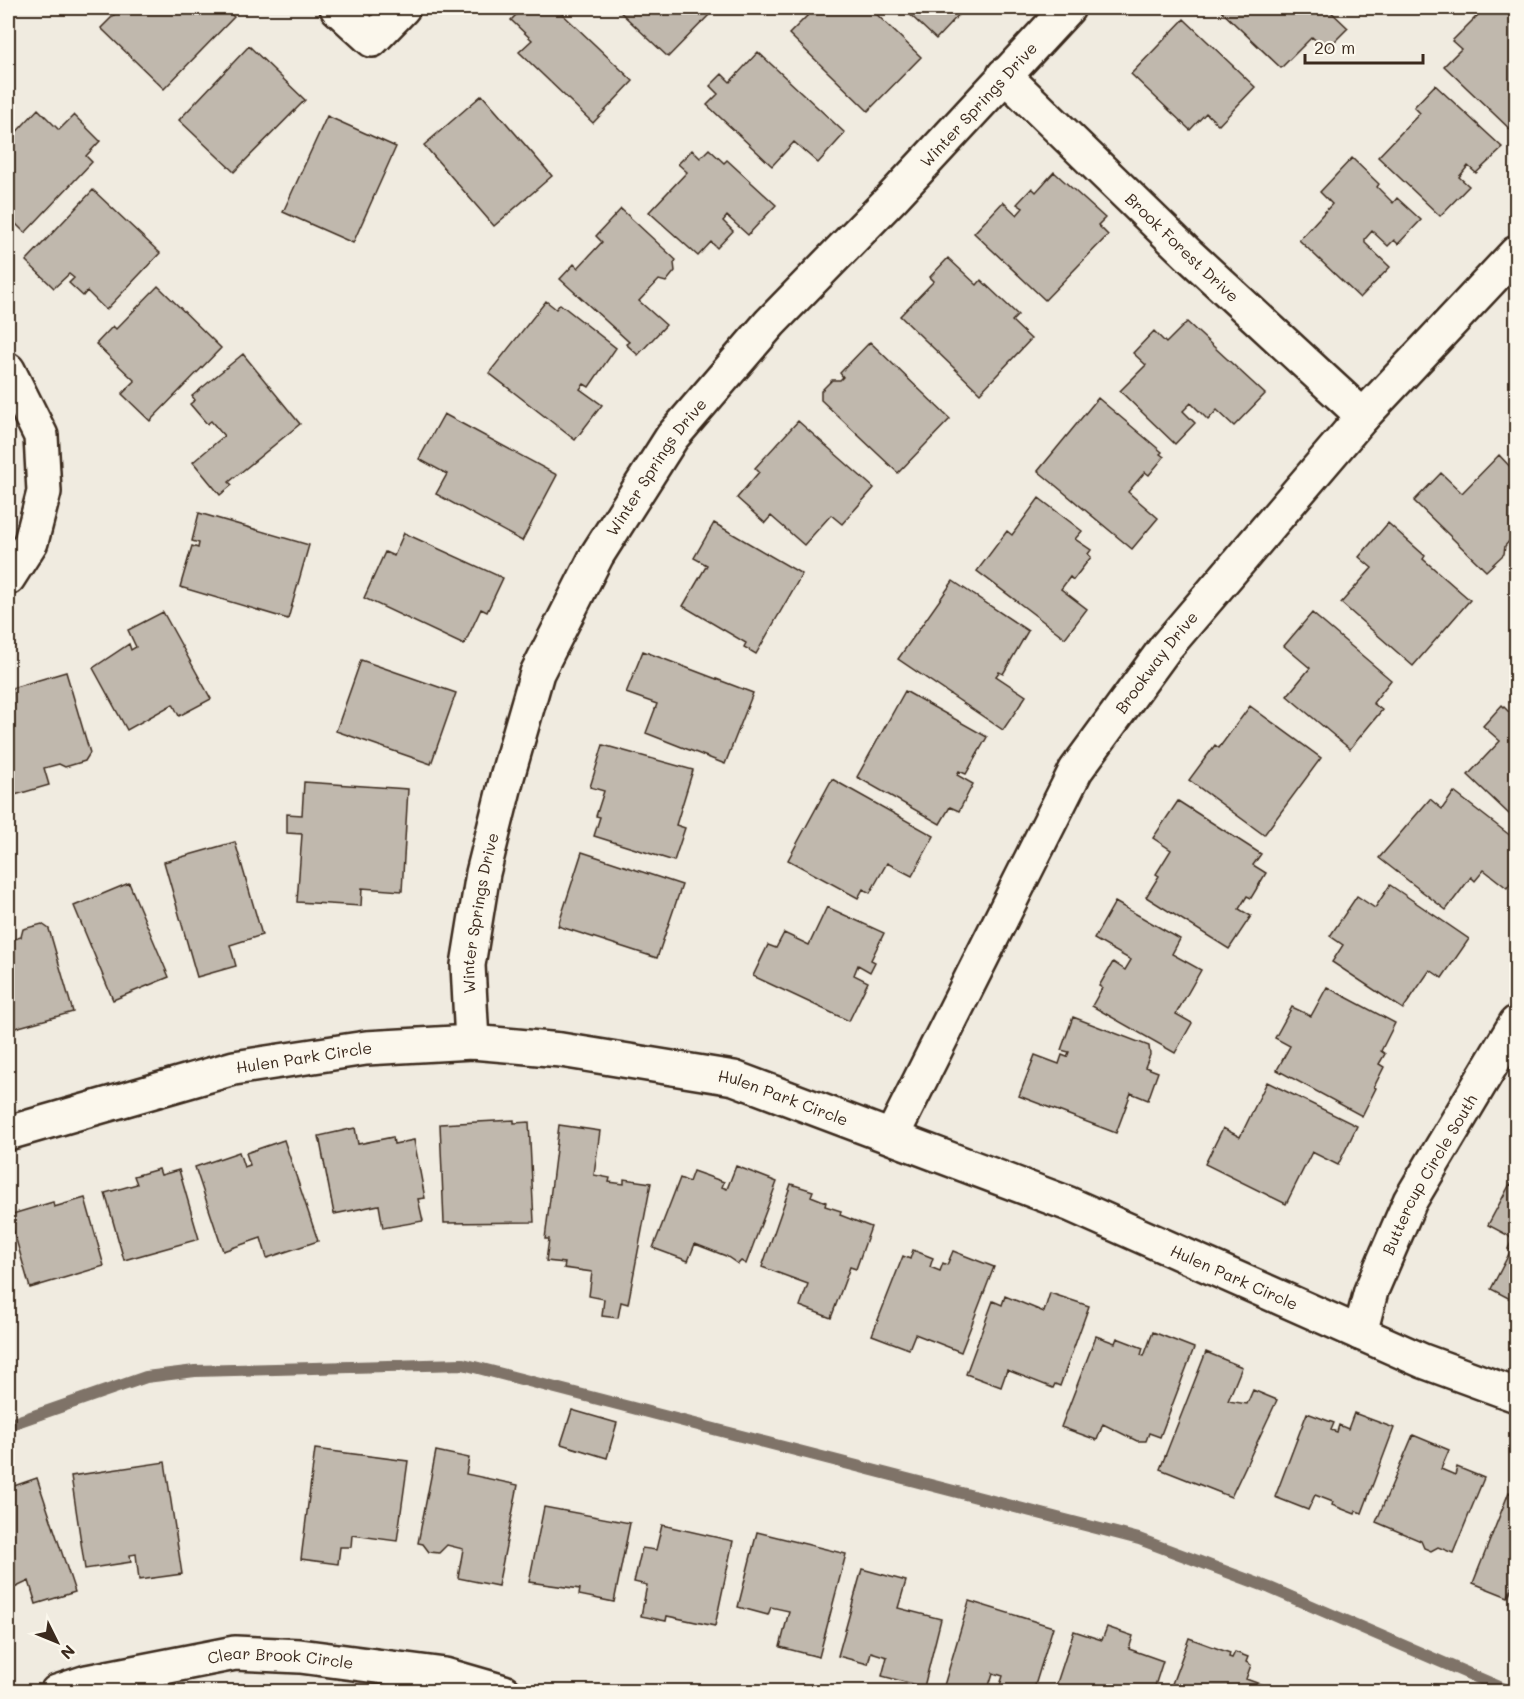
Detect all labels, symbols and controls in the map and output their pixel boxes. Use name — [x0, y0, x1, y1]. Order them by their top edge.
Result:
scale bar — [1305, 27, 1424, 65]
text: 20 m — [1314, 35, 1355, 59]
street label: Winter Springs Drive — [915, 37, 1041, 171]
street label: Brook Forest Drive — [1121, 188, 1244, 306]
street label: Winter Springs Drive — [601, 394, 711, 540]
street label: Brookway Drive — [1110, 607, 1202, 717]
street label: Winter Springs Drive — [457, 830, 503, 994]
street label: Hulen Park Circle — [235, 1037, 373, 1078]
street label: Hulen Park Circle — [717, 1065, 851, 1130]
street label: Buttercup Circle South — [1377, 1090, 1481, 1258]
street label: Hulen Park Circle — [1167, 1239, 1301, 1314]
north arrow — [27, 1612, 87, 1672]
text: N — [57, 1641, 80, 1664]
street label: Clear Brook Circle — [206, 1642, 355, 1673]

